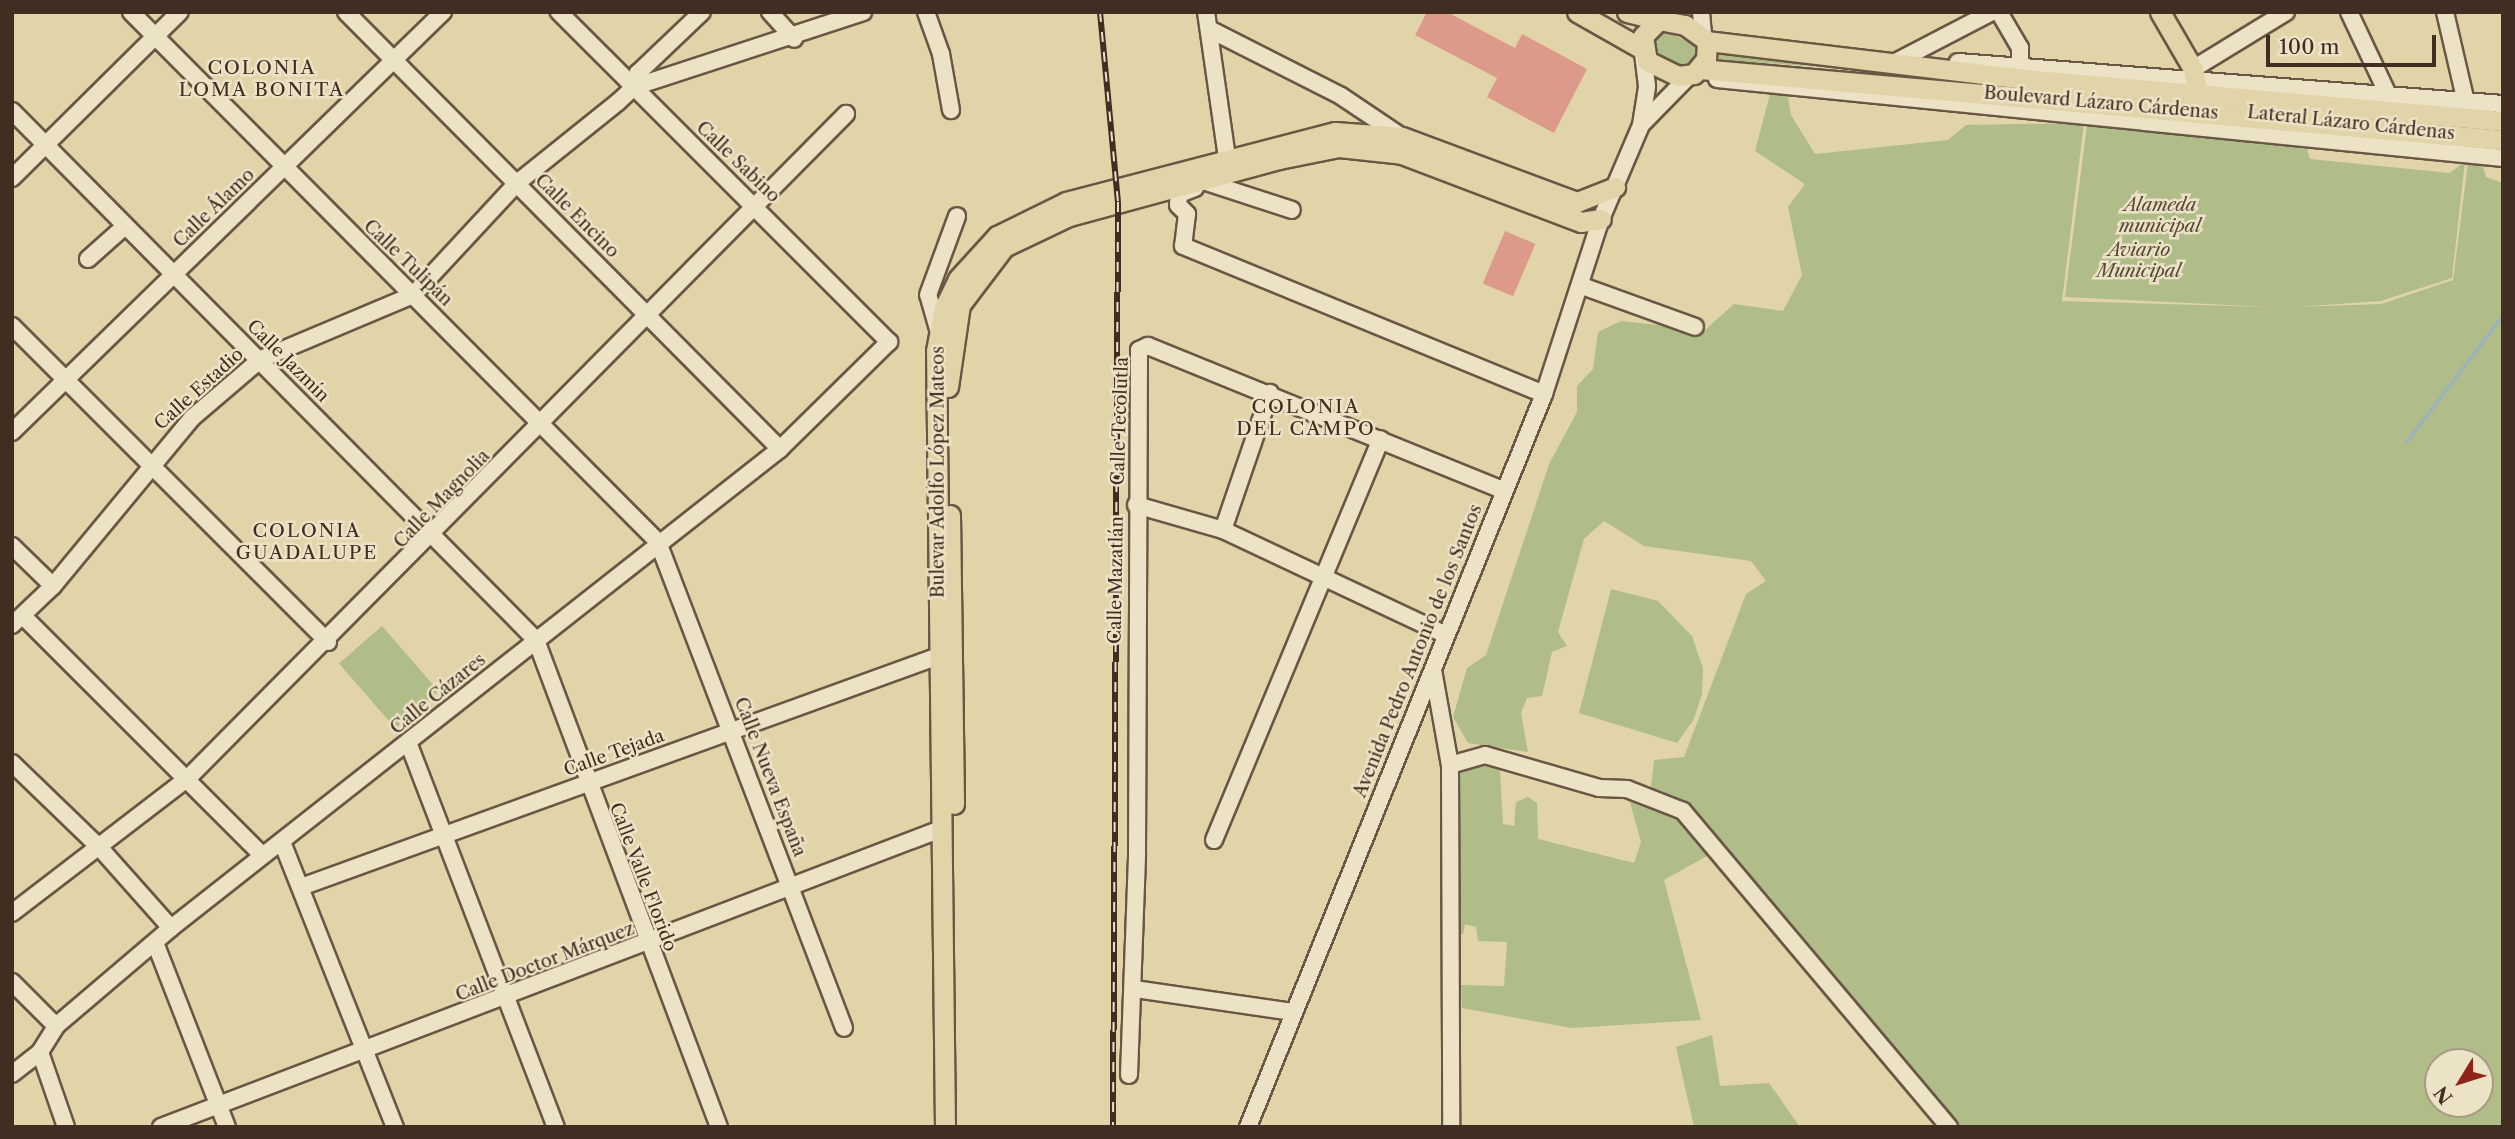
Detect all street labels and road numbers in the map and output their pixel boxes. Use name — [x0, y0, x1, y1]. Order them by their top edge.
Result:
street label: Boulevard Lázaro Cárdenas — [1983, 82, 2219, 124]
street label: Lateral Lázaro Cárdenas — [2246, 101, 2456, 145]
street label: Calle Sabino — [692, 117, 784, 207]
street label: Calle Álamo — [169, 164, 259, 252]
street label: Calle Encino — [531, 170, 623, 262]
street label: Calle Tulipán — [359, 215, 457, 311]
street label: Calle Jazmín — [242, 315, 334, 407]
street label: Calle Estadio — [150, 343, 248, 435]
street label: Bulevar Adolfo López Mateos — [927, 345, 949, 599]
street label: Calle Tecolutla — [1107, 356, 1133, 486]
street label: Calle Magnolia — [390, 445, 494, 553]
street label: Avenida Pedro Antonio de los Santos — [1349, 501, 1487, 801]
street label: Calle Mazatlán — [1104, 516, 1128, 644]
street label: Calle Cázares — [386, 649, 490, 739]
street label: Calle Nueva España — [730, 694, 810, 860]
street label: Calle Tejada — [561, 725, 667, 781]
street label: Calle Valle Florido — [605, 799, 681, 955]
street label: Calle Doctor Márquez — [452, 918, 638, 1006]

